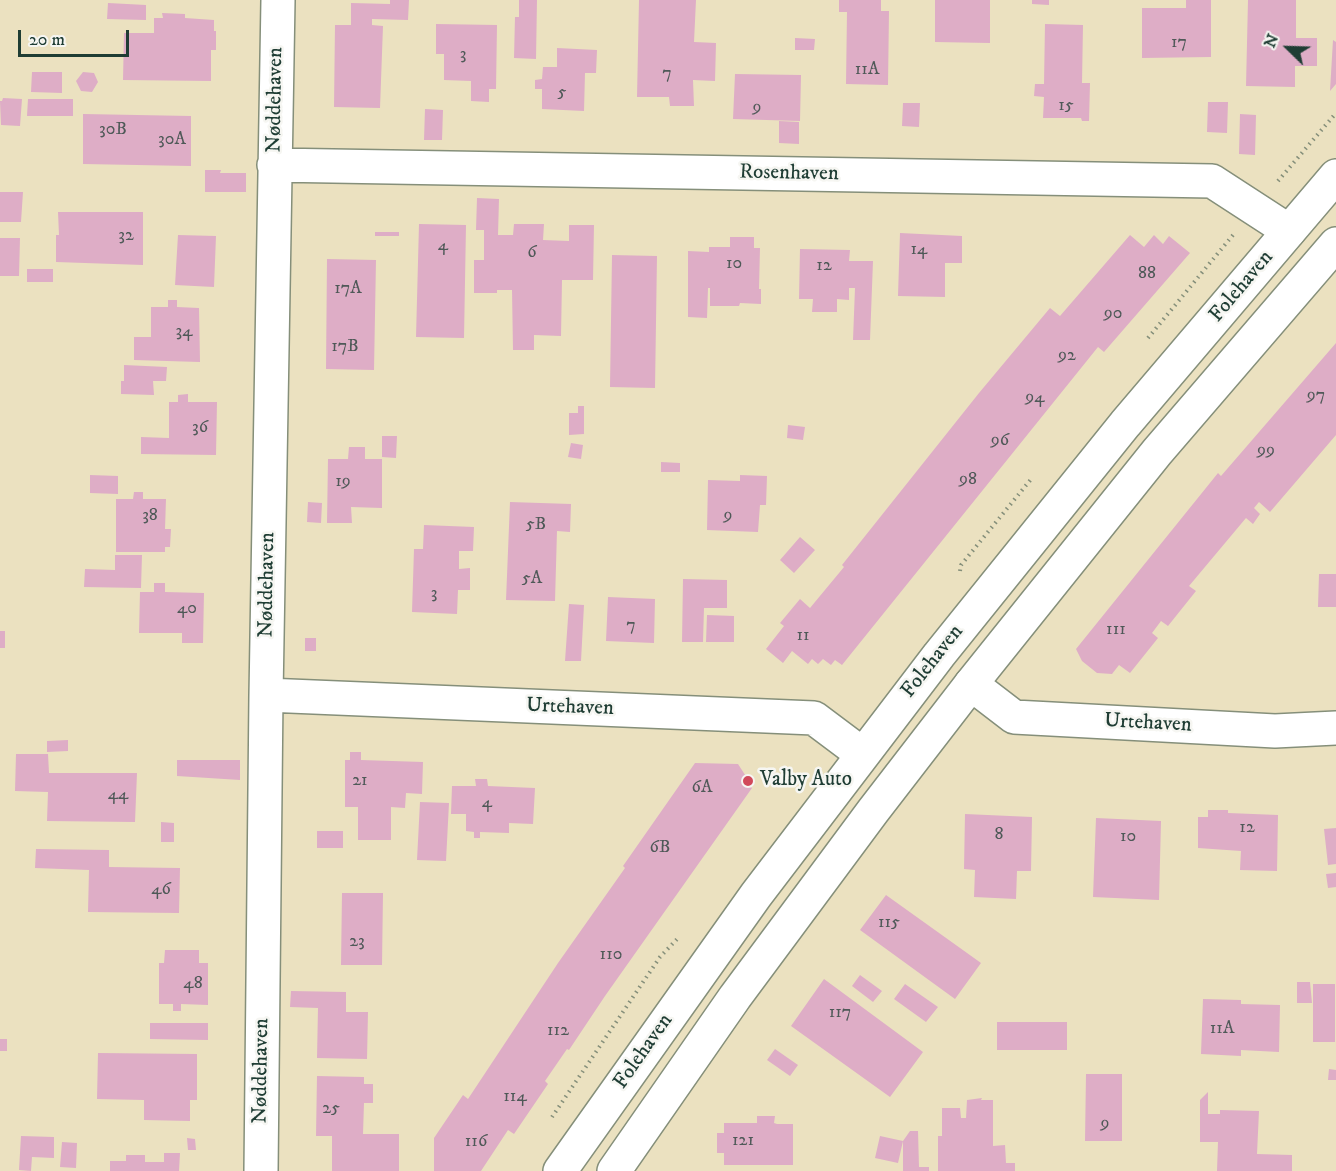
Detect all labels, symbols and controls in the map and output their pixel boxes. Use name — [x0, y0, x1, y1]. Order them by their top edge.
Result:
scale bar — [21, 18, 132, 56]
north arrow — [1258, 18, 1318, 78]
text: 20 m — [29, 29, 65, 51]
text: N — [1260, 31, 1283, 51]
house number: 17 — [1171, 32, 1187, 54]
house number: 3 — [460, 44, 466, 66]
street label: Nøddehaven — [262, 47, 290, 153]
house number: 11A — [855, 59, 879, 81]
house number: 7 — [662, 63, 672, 85]
house number: 5 — [558, 82, 566, 104]
house number: 15 — [1058, 95, 1074, 117]
house number: 9 — [753, 97, 761, 119]
house number: 30B — [99, 119, 127, 141]
house number: 30A — [158, 129, 186, 151]
street label: Rosenhaven — [739, 161, 839, 187]
house number: 32 — [118, 225, 134, 247]
house number: 4 — [438, 235, 448, 257]
house number: 14 — [911, 239, 927, 261]
house number: 6 — [527, 242, 537, 264]
street label: Folehaven — [1205, 246, 1279, 328]
house number: 10 — [726, 253, 742, 275]
house number: 12 — [816, 255, 832, 277]
house number: 88 — [1138, 263, 1156, 285]
house number: 17A — [334, 278, 362, 300]
house number: 90 — [1104, 303, 1122, 325]
house number: 34 — [175, 321, 193, 343]
house number: 17B — [331, 336, 359, 358]
house number: 92 — [1058, 345, 1076, 367]
house number: 97 — [1307, 385, 1325, 407]
house number: 94 — [1025, 387, 1045, 409]
house number: 36 — [192, 417, 208, 439]
house number: 96 — [991, 430, 1009, 452]
house number: 99 — [1257, 440, 1275, 462]
house number: 98 — [959, 469, 977, 491]
house number: 19 — [335, 471, 351, 493]
house number: 38 — [142, 505, 158, 527]
house number: 9 — [724, 505, 732, 527]
house number: 5B — [526, 514, 546, 536]
street label: Nøddehaven — [254, 532, 282, 638]
house number: 5A — [522, 568, 542, 590]
house number: 3 — [431, 583, 437, 605]
house number: 40 — [177, 598, 197, 620]
house number: 7 — [626, 615, 636, 637]
house number: 111 — [1106, 619, 1126, 641]
street label: Folehaven — [897, 620, 969, 704]
house number: 11 — [796, 625, 810, 647]
street label: Urtehaven — [526, 694, 614, 722]
street label: Urtehaven — [1104, 709, 1192, 739]
place label: Valby Auto — [760, 768, 852, 794]
house number: 21 — [352, 770, 368, 792]
marker: Valby Auto — [741, 774, 755, 788]
house number: 6A — [692, 777, 712, 799]
house number: 44 — [108, 784, 128, 806]
house number: 4 — [482, 792, 492, 814]
house number: 12 — [1239, 817, 1255, 839]
house number: 8 — [994, 824, 1004, 846]
house number: 10 — [1120, 826, 1136, 848]
house number: 6B — [650, 837, 670, 859]
house number: 46 — [151, 879, 171, 901]
house number: 115 — [878, 912, 900, 934]
house number: 23 — [349, 931, 365, 953]
house number: 110 — [600, 944, 622, 966]
house number: 48 — [183, 973, 203, 995]
house number: 117 — [829, 1002, 851, 1024]
street label: Folehaven — [609, 1010, 679, 1094]
street label: Nøddehaven — [248, 1018, 276, 1124]
house number: 11A — [1210, 1018, 1234, 1040]
house number: 112 — [547, 1020, 569, 1042]
house number: 114 — [503, 1086, 527, 1108]
house number: 25 — [322, 1098, 340, 1120]
house number: 9 — [1101, 1113, 1109, 1135]
house number: 121 — [732, 1130, 754, 1152]
house number: 116 — [465, 1131, 487, 1153]

